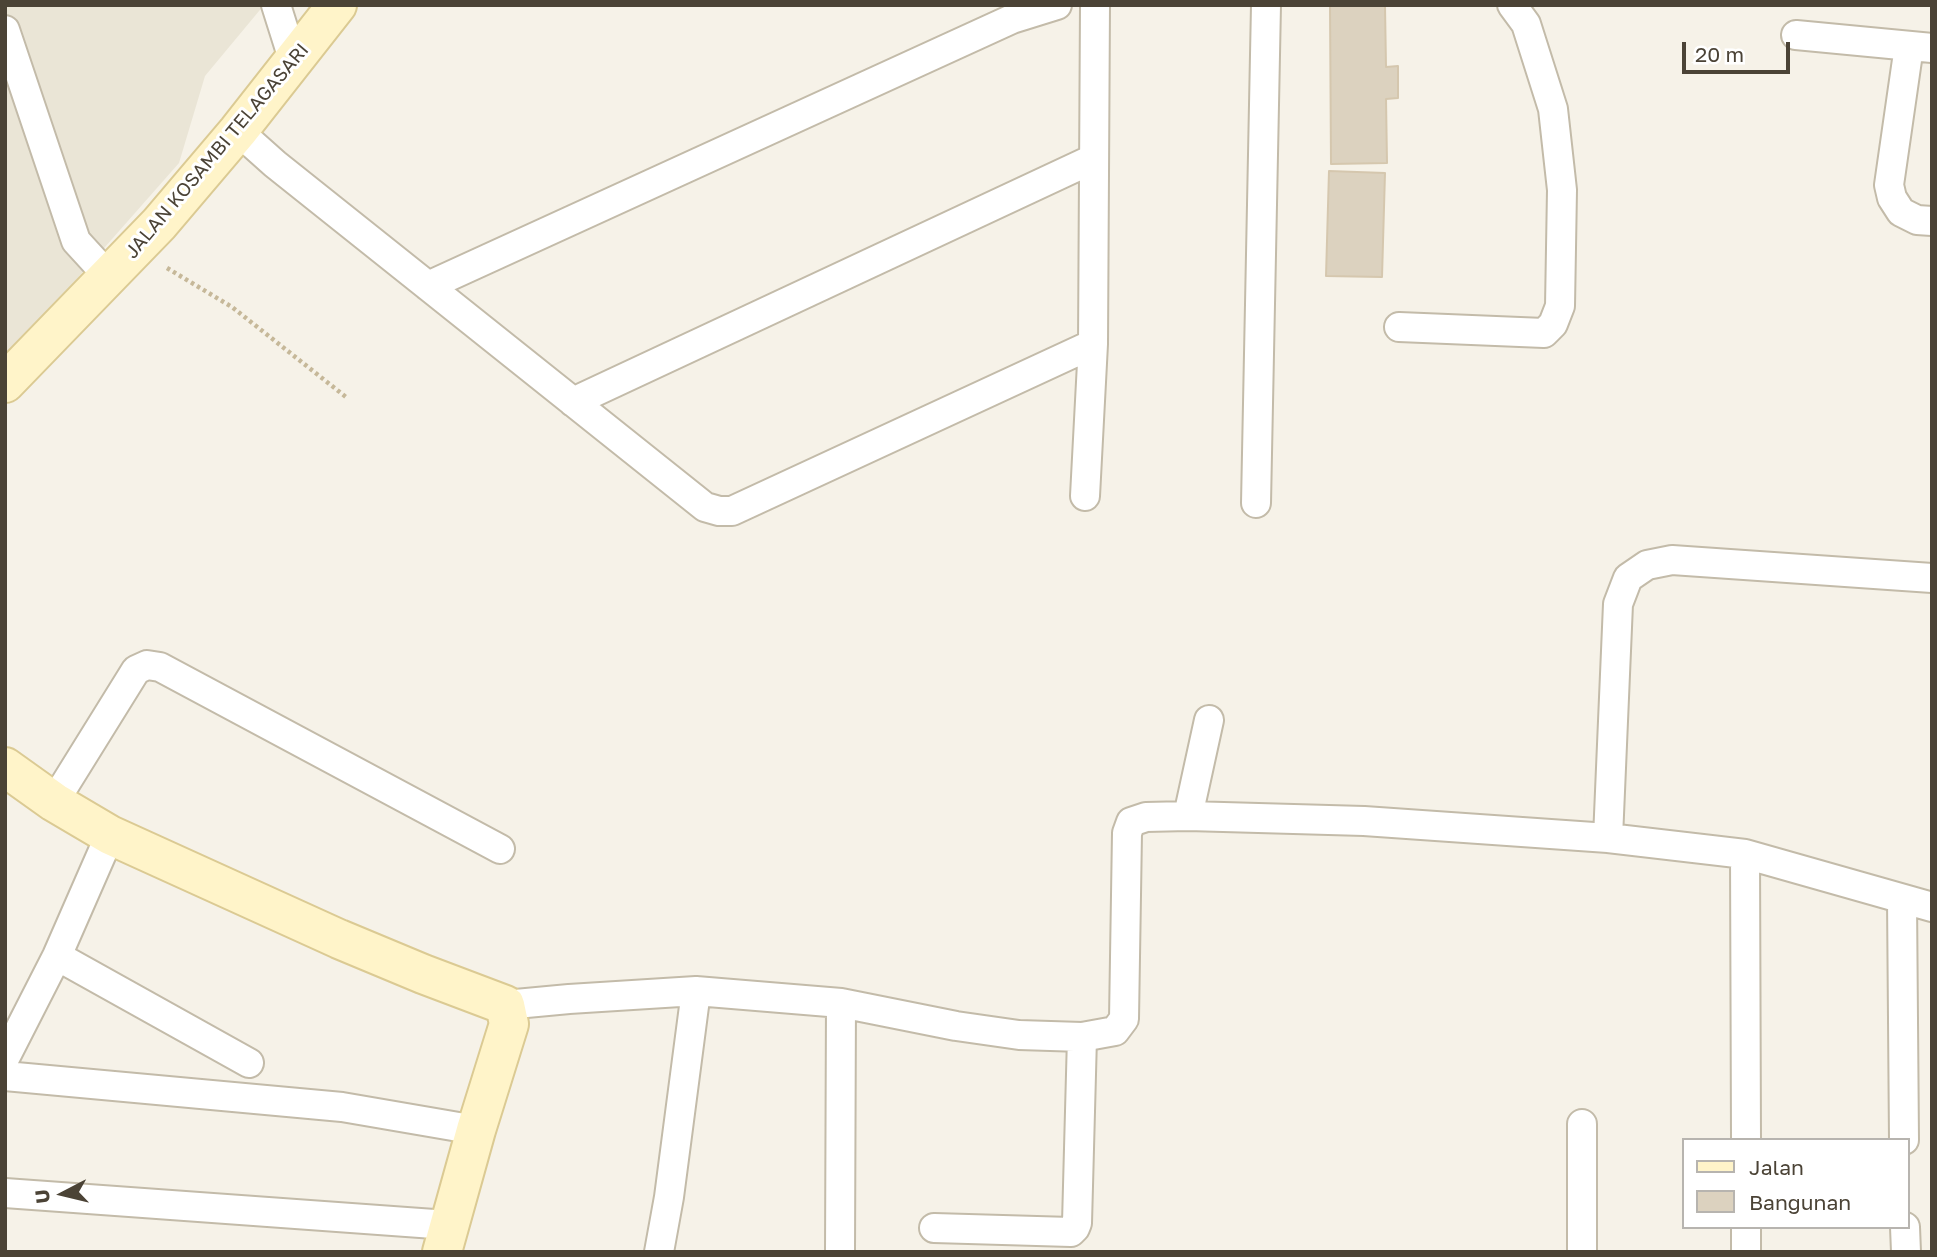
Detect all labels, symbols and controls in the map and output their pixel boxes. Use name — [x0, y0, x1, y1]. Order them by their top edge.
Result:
scale bar — [1685, 28, 1794, 72]
street label: JALAN KOSAMBI TELAGASARI — [120, 39, 314, 263]
text: 20 m — [1695, 41, 1744, 67]
legend — [1682, 1138, 1909, 1229]
text: Jalan — [1749, 1154, 1804, 1180]
north arrow — [28, 1159, 98, 1229]
text: U — [29, 1188, 54, 1205]
text: Bangunan — [1749, 1189, 1851, 1215]

